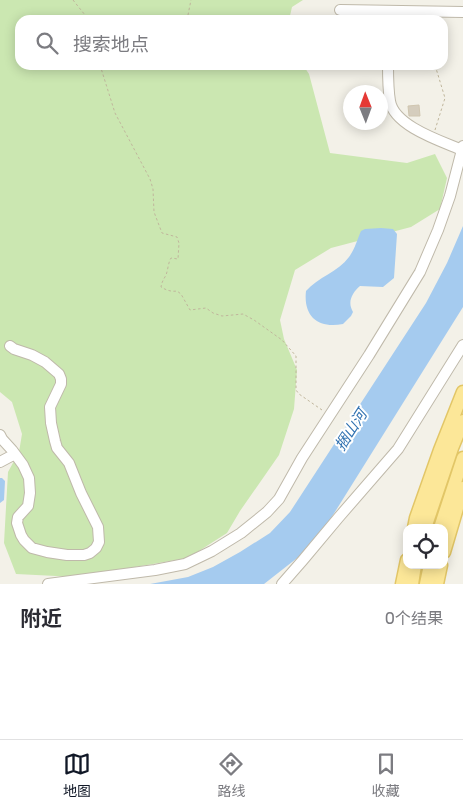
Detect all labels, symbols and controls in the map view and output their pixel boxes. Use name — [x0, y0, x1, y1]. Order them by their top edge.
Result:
search box — [15, 15, 448, 70]
icon: search — [33, 29, 61, 57]
text: 搜索地点 — [73, 33, 149, 56]
north arrow — [343, 85, 388, 130]
water label: 捆山河 — [331, 404, 372, 454]
map controls — [403, 524, 448, 569]
button: locate — [403, 524, 448, 569]
text: 附近 — [20, 606, 62, 631]
text: 0个结果 — [385, 609, 443, 628]
tab: 地图 — [63, 750, 91, 800]
tab: 路线 — [217, 750, 245, 800]
tab: 收藏 — [372, 750, 400, 800]

